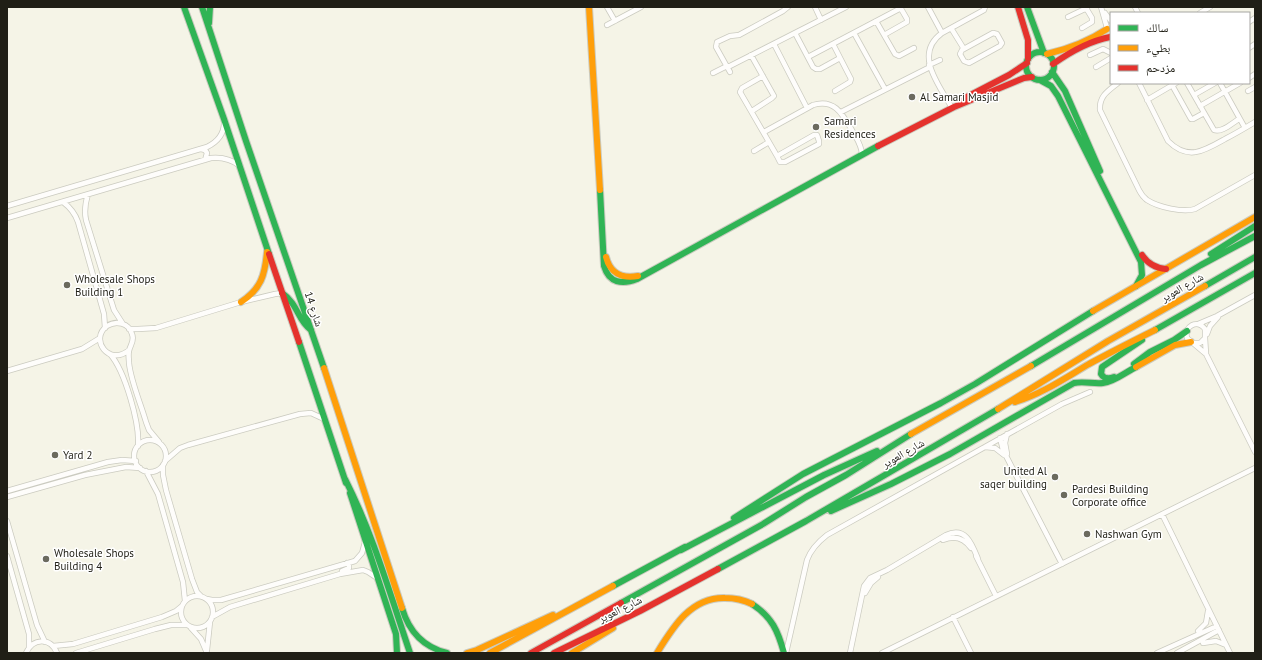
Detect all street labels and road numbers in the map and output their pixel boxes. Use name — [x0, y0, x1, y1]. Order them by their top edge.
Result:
street label: شارع العوير — [1157, 269, 1206, 305]
street label: شارع 14 — [302, 290, 326, 328]
street label: شارع العوير — [878, 435, 927, 471]
street label: شارع العوير — [595, 592, 644, 626]

